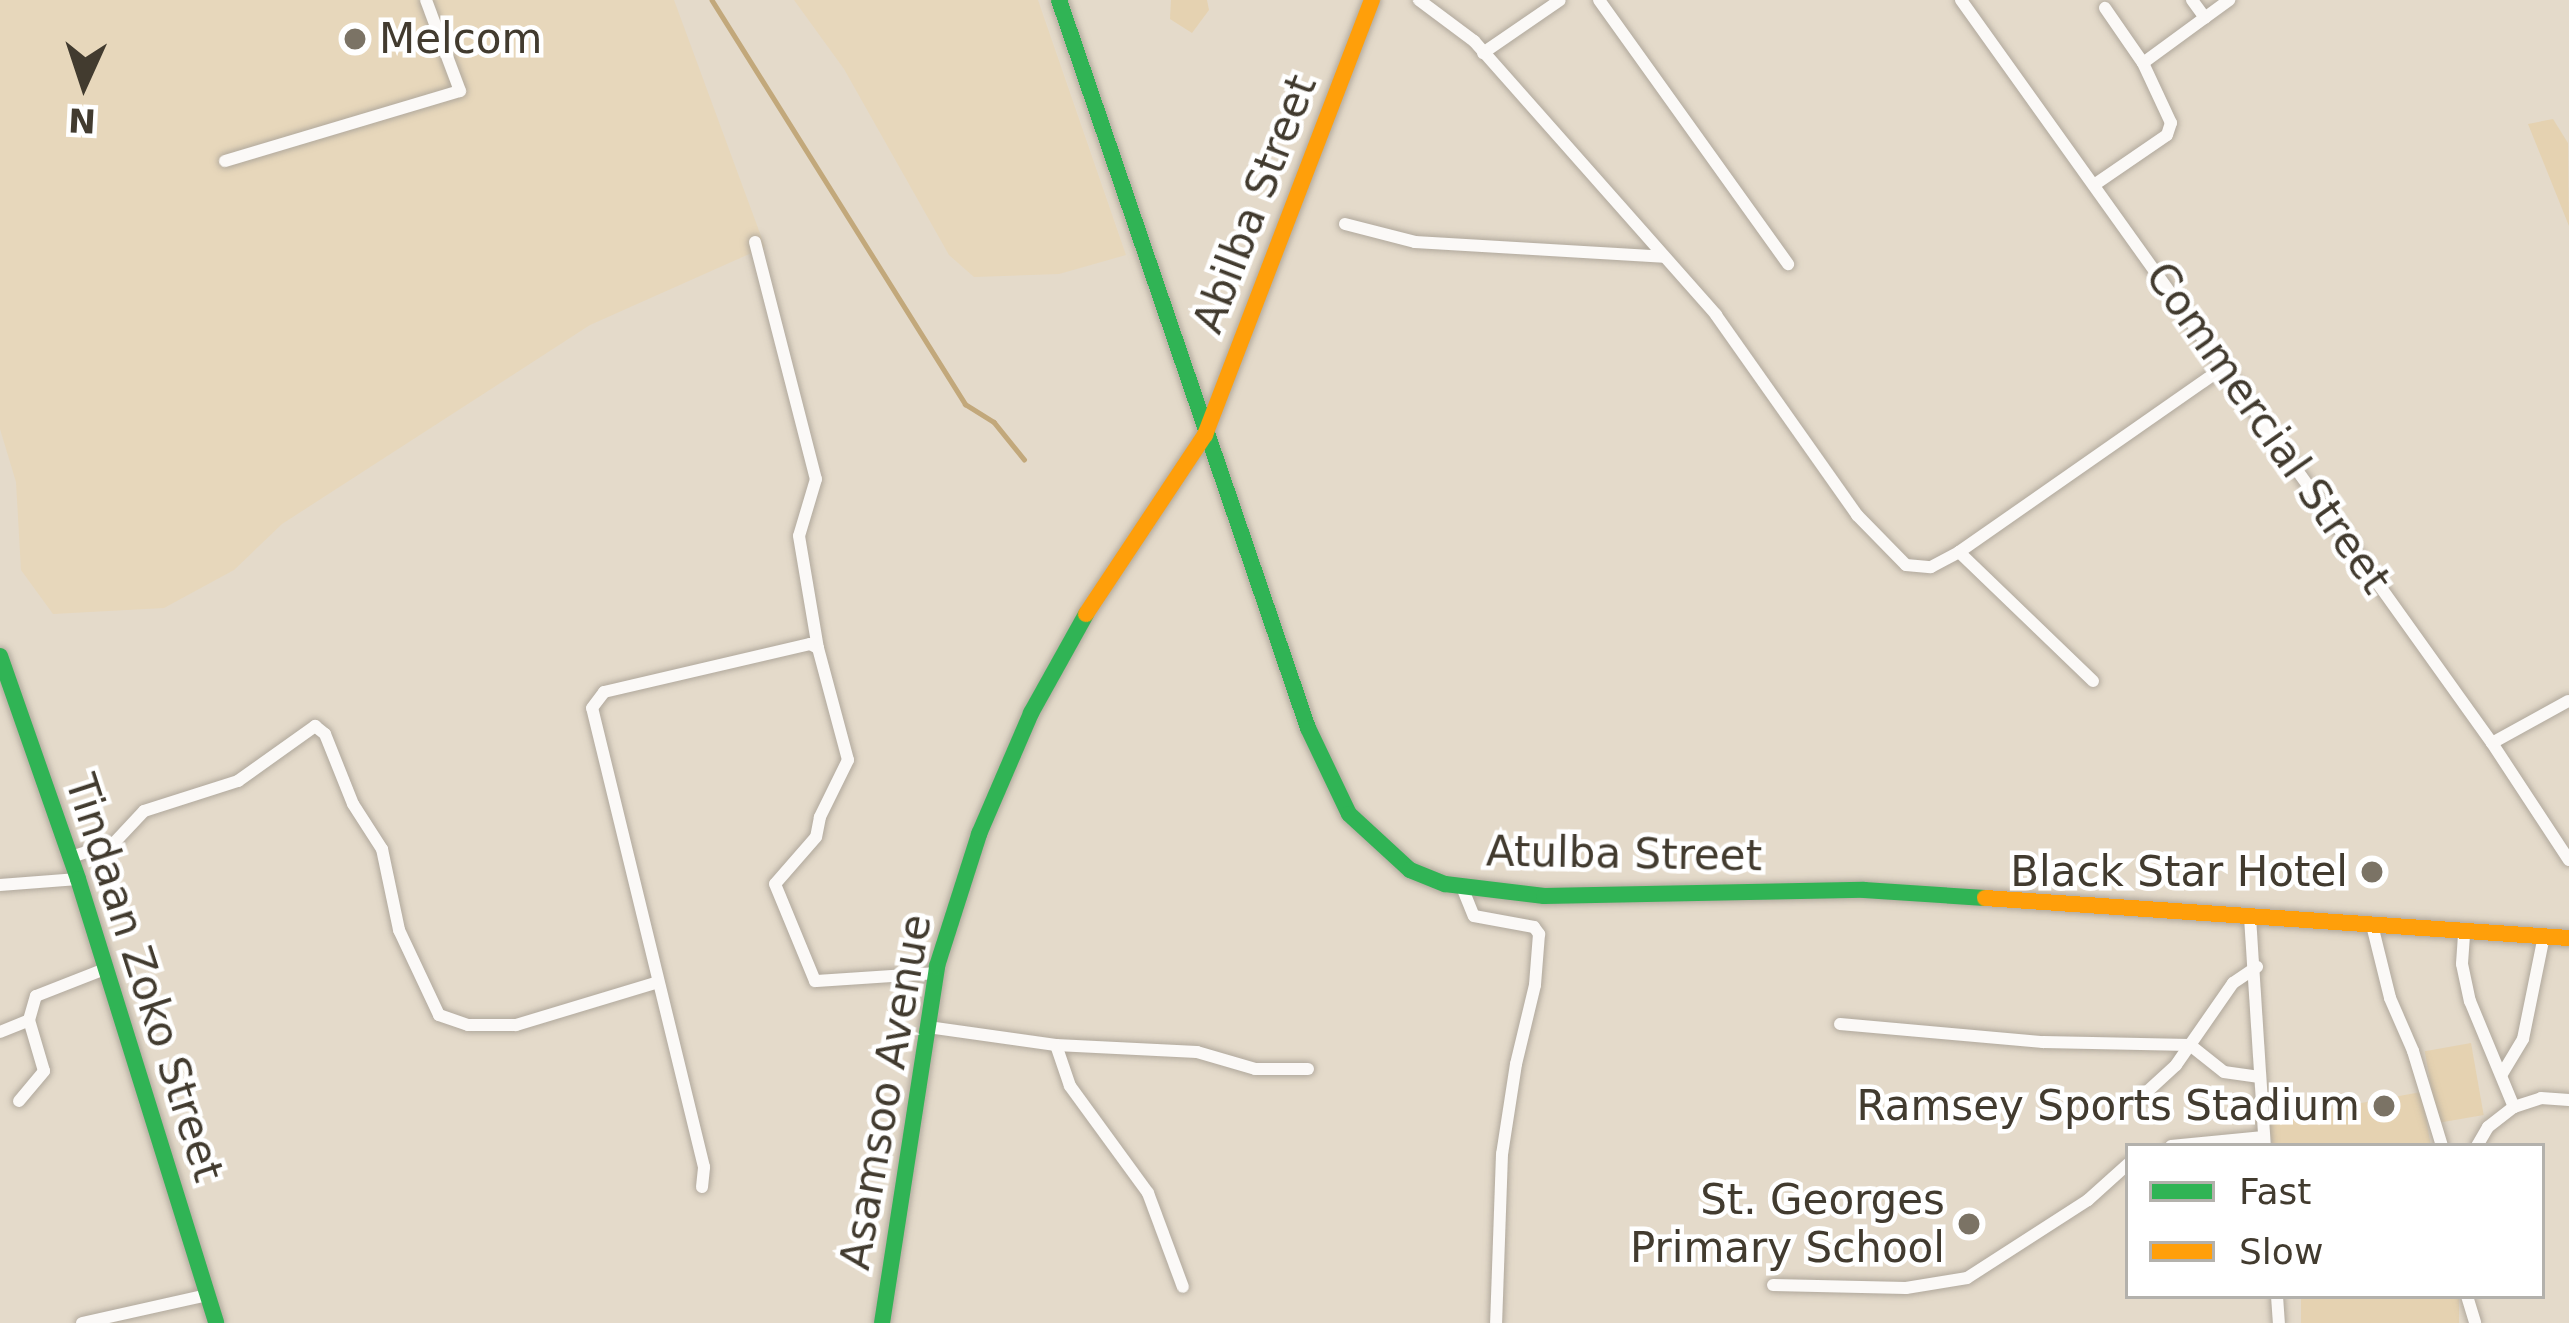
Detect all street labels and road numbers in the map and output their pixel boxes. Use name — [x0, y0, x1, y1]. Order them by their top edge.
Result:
street label: Abilba Street — [1183, 68, 1327, 340]
street label: Commercial Street — [2135, 253, 2401, 603]
street label: Tindaan Zoko Street — [54, 768, 234, 1188]
street label: Atulba Street — [1486, 826, 1762, 882]
street label: Asamsoo Avenue — [830, 910, 942, 1274]

